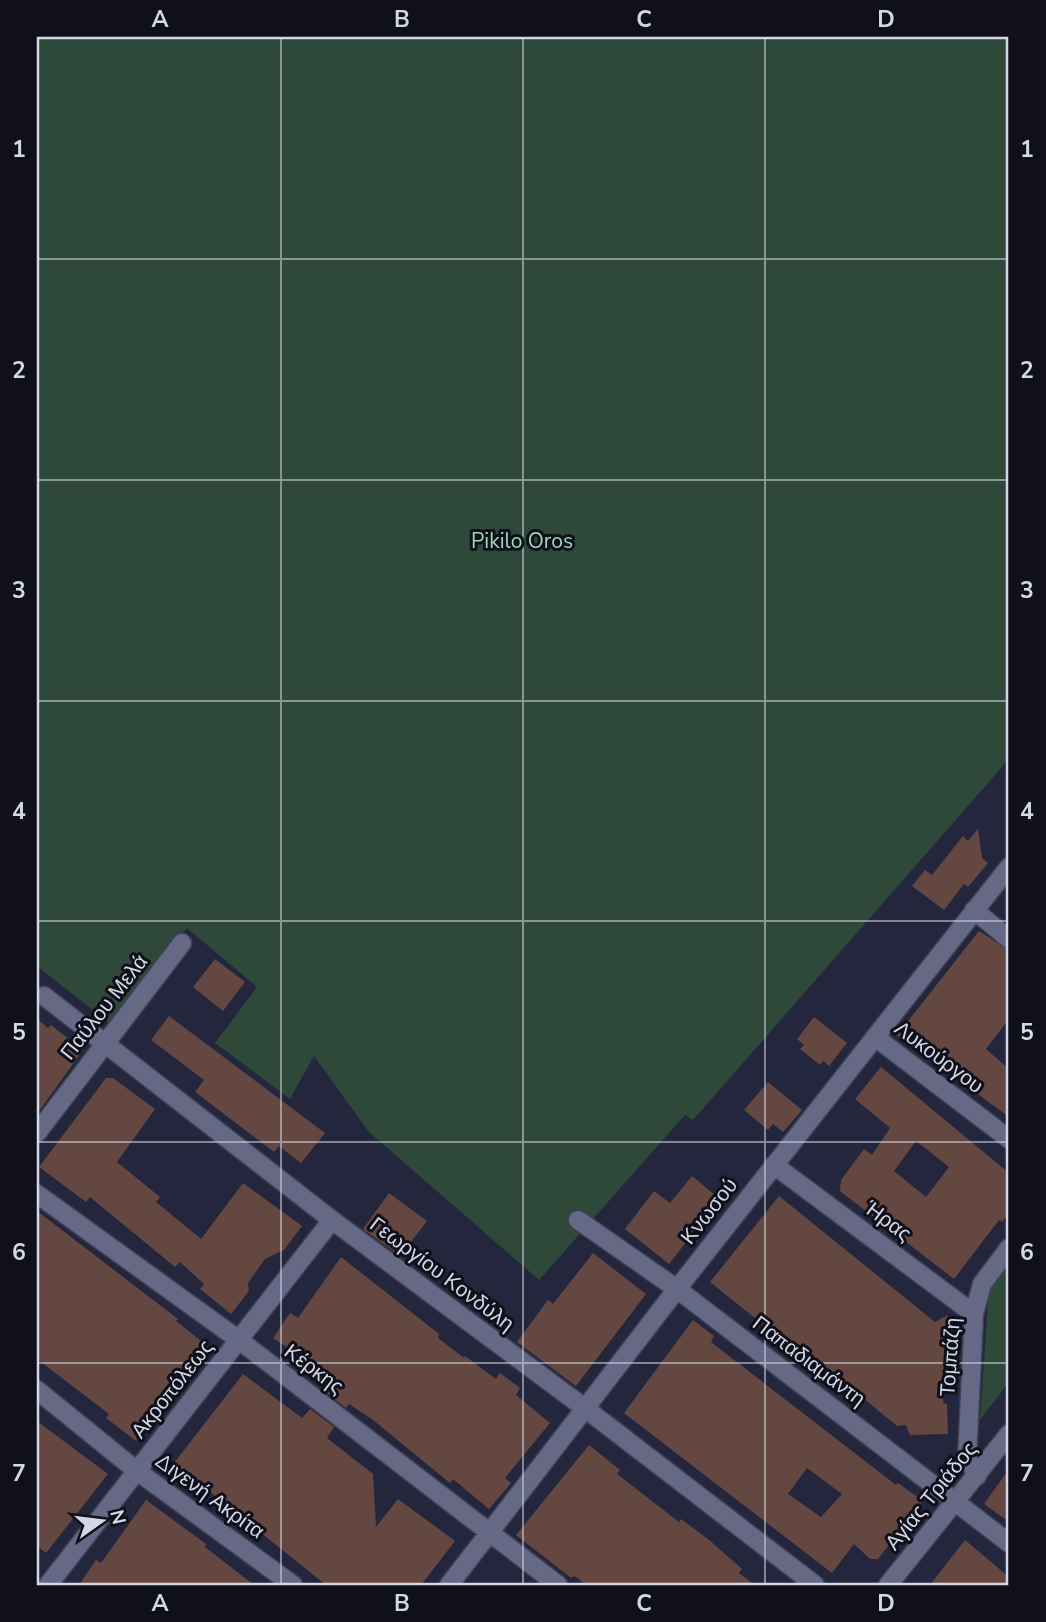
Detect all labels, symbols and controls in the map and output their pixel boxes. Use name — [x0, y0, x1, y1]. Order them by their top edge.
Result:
text: A — [151, 4, 169, 35]
text: B — [394, 4, 410, 35]
text: C — [636, 4, 652, 35]
text: D — [877, 4, 895, 35]
text: 1 — [12, 134, 26, 165]
text: 1 — [1020, 134, 1034, 165]
text: 2 — [12, 355, 26, 386]
text: 2 — [1020, 355, 1034, 386]
park label: Pikilo Oros — [471, 527, 573, 555]
text: 3 — [12, 575, 26, 606]
text: 3 — [1020, 575, 1034, 606]
text: 4 — [12, 796, 26, 827]
text: 4 — [1020, 796, 1034, 827]
street label: Παύλου Μελά — [54, 948, 154, 1066]
street label: Λυκούργου — [889, 1014, 989, 1100]
text: 5 — [12, 1017, 26, 1048]
text: 5 — [1020, 1017, 1034, 1048]
street label: Κνωσού — [674, 1172, 744, 1250]
street label: Ήρας — [858, 1194, 917, 1248]
street label: Γεωργίου Κονδύλη — [364, 1210, 520, 1338]
text: 6 — [12, 1237, 26, 1268]
text: 6 — [1020, 1237, 1034, 1268]
street label: Παπαδιαμάντη — [747, 1309, 871, 1413]
street label: Τομπάζη — [933, 1317, 967, 1397]
street label: Ακροπόλεως — [125, 1334, 219, 1444]
street label: Κέρκης — [279, 1337, 349, 1401]
street label: Αγίας Τριάδος — [879, 1436, 983, 1556]
street label: Διγενή Ακρίτα — [150, 1447, 270, 1545]
text: 7 — [12, 1458, 26, 1489]
text: 7 — [1020, 1458, 1034, 1489]
north arrow — [66, 1486, 136, 1556]
text: N — [103, 1507, 132, 1527]
text: A — [151, 1588, 169, 1619]
text: B — [394, 1588, 410, 1619]
text: C — [636, 1588, 652, 1619]
text: D — [877, 1588, 895, 1619]

